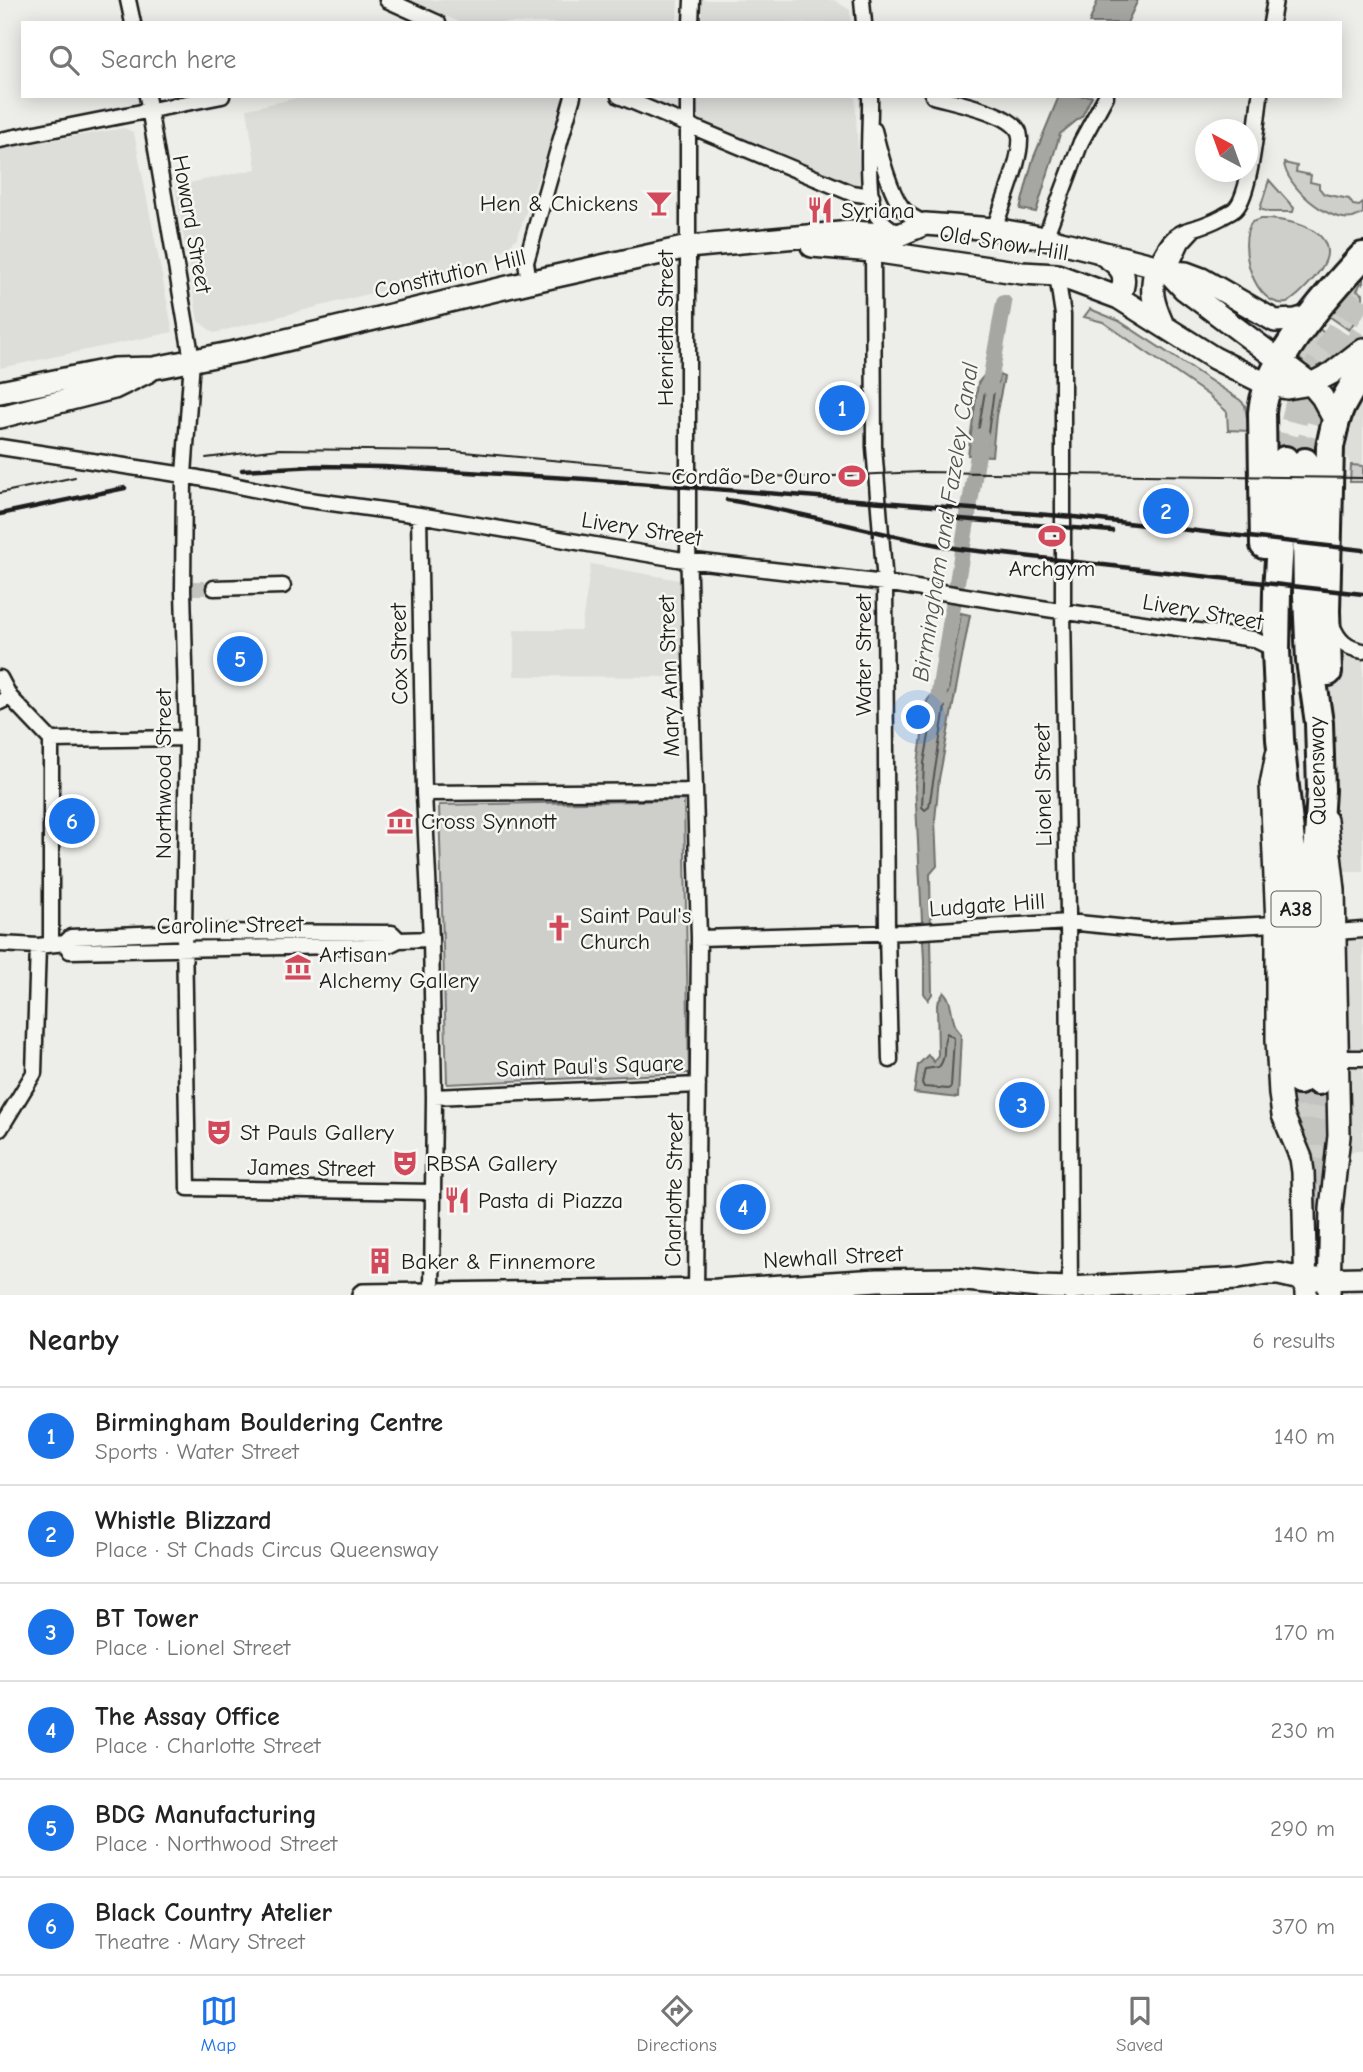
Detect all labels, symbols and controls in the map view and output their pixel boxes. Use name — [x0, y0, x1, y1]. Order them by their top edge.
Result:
search box — [21, 21, 1342, 98]
icon: search — [45, 41, 83, 79]
text: Search here — [101, 45, 236, 75]
north arrow — [1195, 119, 1258, 182]
street label: Howard Street — [167, 153, 218, 297]
bar icon: Hen & Chickens — [644, 188, 674, 218]
place label: Hen & Chickens — [480, 190, 638, 217]
restaurant icon: Syriana — [805, 195, 835, 225]
place label: Syriana — [841, 197, 915, 224]
street label: Old Snow Hill — [937, 219, 1071, 267]
street label: Constitution Hill — [371, 243, 529, 305]
street label: Henrietta Street — [652, 248, 679, 406]
water label: Birmingham and Fazeley Canal — [906, 360, 984, 684]
pin: 1 — [819, 382, 865, 434]
sports icon: Cordão De Ouro — [837, 461, 867, 491]
place label: Cordão De Ouro — [671, 463, 831, 490]
pin: 2 — [1143, 485, 1189, 537]
street label: Livery Street — [580, 506, 706, 552]
sports icon: Archgym — [1037, 521, 1067, 551]
place label: Archgym — [1009, 555, 1095, 582]
street label: Livery Street — [1141, 588, 1267, 636]
street label: Mary Ann Street — [653, 593, 685, 758]
street label: Water Street — [850, 593, 877, 716]
street label: Cox Street — [385, 601, 413, 705]
pin: 5 — [217, 633, 263, 685]
street label: Northwood Street — [150, 687, 177, 859]
your location — [901, 700, 935, 734]
street label: Queensway — [1303, 716, 1331, 826]
street label: Lionel Street — [1028, 722, 1058, 847]
pin: 6 — [49, 795, 95, 847]
museum icon: Cross Synnott — [385, 806, 415, 836]
place label: Cross Synnott — [421, 808, 558, 835]
street label: Ludgate Hill — [928, 887, 1046, 923]
road number: A38 — [1272, 892, 1320, 926]
place label: Saint Paul's Church — [580, 902, 691, 955]
street label: Caroline Street — [156, 910, 305, 940]
church icon: Saint Paul's Church — [544, 913, 574, 943]
place label: Artisan Alchemy Gallery — [319, 941, 479, 994]
museum icon: Artisan Alchemy Gallery — [283, 952, 313, 982]
street label: Saint Paul's Square — [496, 1049, 684, 1083]
pin: 3 — [999, 1079, 1045, 1131]
street label: Charlotte Street — [659, 1111, 689, 1267]
theatre icon: St Pauls Gallery — [204, 1117, 234, 1147]
place label: St Pauls Gallery — [240, 1119, 395, 1146]
theatre icon: RBSA Gallery — [390, 1148, 420, 1178]
place label: RBSA Gallery — [426, 1150, 558, 1177]
street label: James Street — [247, 1153, 377, 1183]
pin: 4 — [720, 1181, 766, 1233]
restaurant icon: Pasta di Piazza — [442, 1185, 472, 1215]
place label: Pasta di Piazza — [478, 1187, 623, 1214]
street label: Newhall Street — [762, 1240, 905, 1274]
building icon: Baker & Finnemore — [365, 1246, 395, 1276]
place label: Baker & Finnemore — [401, 1248, 595, 1275]
text: Nearby — [28, 1323, 119, 1358]
text: 6 results — [1252, 1327, 1335, 1354]
text: Birmingham Bouldering Centre — [95, 1408, 443, 1438]
text: 1 — [46, 1423, 56, 1450]
text: 140 m — [1274, 1423, 1335, 1450]
text: Sports · Water Street — [95, 1438, 299, 1465]
text: Whistle Blizzard — [95, 1506, 271, 1536]
text: 2 — [45, 1521, 57, 1548]
text: 140 m — [1274, 1521, 1335, 1548]
text: Place · St Chads Circus Queensway — [95, 1536, 438, 1563]
text: BT Tower — [95, 1604, 198, 1634]
text: 3 — [45, 1619, 57, 1646]
text: 170 m — [1274, 1619, 1335, 1646]
text: Place · Lionel Street — [95, 1634, 290, 1661]
text: The Assay Office — [95, 1702, 280, 1732]
text: 4 — [46, 1717, 56, 1744]
text: 230 m — [1271, 1717, 1335, 1744]
text: Place · Charlotte Street — [95, 1732, 321, 1759]
text: BDG Manufacturing — [95, 1800, 317, 1830]
text: 5 — [45, 1815, 57, 1842]
text: 290 m — [1270, 1815, 1335, 1842]
text: Place · Northwood Street — [95, 1830, 337, 1857]
text: Black Country Atelier — [95, 1898, 332, 1928]
text: 6 — [45, 1913, 57, 1940]
text: 370 m — [1272, 1913, 1335, 1940]
text: Theatre · Mary Street — [95, 1928, 305, 1955]
tab: Map — [200, 1992, 238, 2056]
tab: Directions — [637, 1992, 717, 2056]
tab: Saved — [1116, 1992, 1163, 2056]

